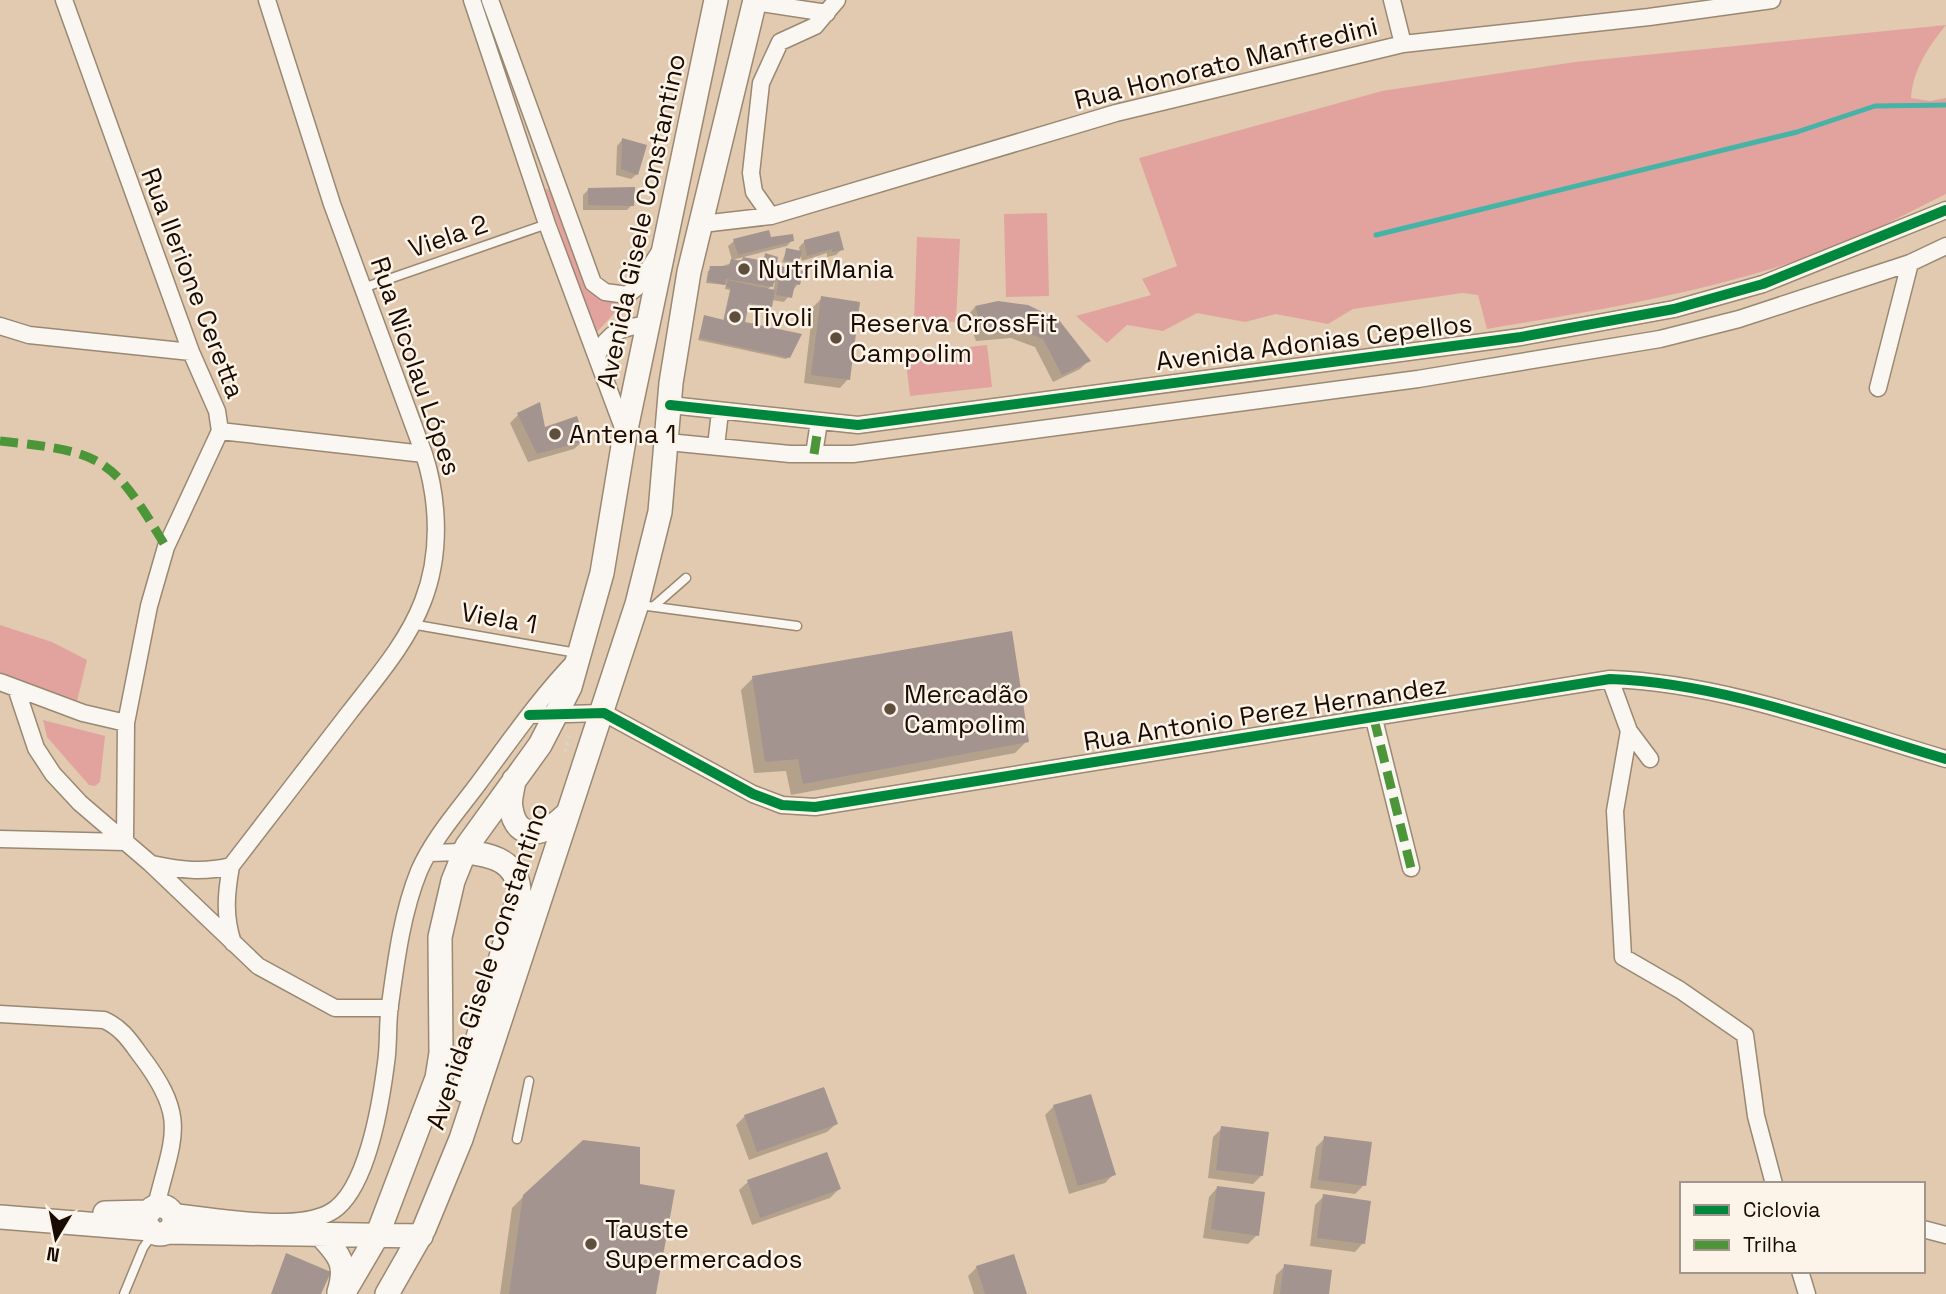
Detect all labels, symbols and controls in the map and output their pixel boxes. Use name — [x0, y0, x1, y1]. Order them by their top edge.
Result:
street label: Rua Honorato Manfredini — [1071, 9, 1381, 117]
street label: Avenida Gisele Constantino — [589, 50, 693, 392]
street label: Rua Ilerione Ceretta — [133, 163, 253, 403]
street label: Viela 2 — [404, 207, 492, 265]
street label: Rua Nicolau Lópes — [363, 252, 469, 480]
place label: NutriMania — [758, 252, 894, 286]
marker: NutriMania — [736, 261, 752, 277]
place label: Tivoli — [749, 300, 813, 334]
place label: Reserva CrossFit Campolim — [850, 306, 1058, 370]
street label: Avenida Adonias Cepellos — [1154, 306, 1474, 378]
marker: Tivoli — [727, 309, 743, 325]
marker: Reserva CrossFit Campolim — [828, 330, 844, 346]
place label: Antena 1 — [569, 417, 676, 451]
marker: Antena 1 — [547, 426, 563, 442]
street label: Viela 1 — [458, 595, 540, 641]
street label: Rua Antonio Perez Hernandez — [1081, 667, 1449, 759]
place label: Mercadão Campolim — [904, 677, 1029, 741]
marker: Mercadão Campolim — [882, 701, 898, 717]
street label: Avenida Gisele Constantino — [418, 798, 556, 1134]
legend — [1680, 1182, 1925, 1273]
text: Ciclovia — [1743, 1196, 1820, 1223]
north arrow — [21, 1203, 91, 1273]
place label: Tauste Supermercados — [605, 1212, 803, 1276]
text: Trilha — [1743, 1231, 1797, 1258]
marker: Tauste Supermercados — [583, 1236, 599, 1252]
text: N — [45, 1241, 62, 1268]

